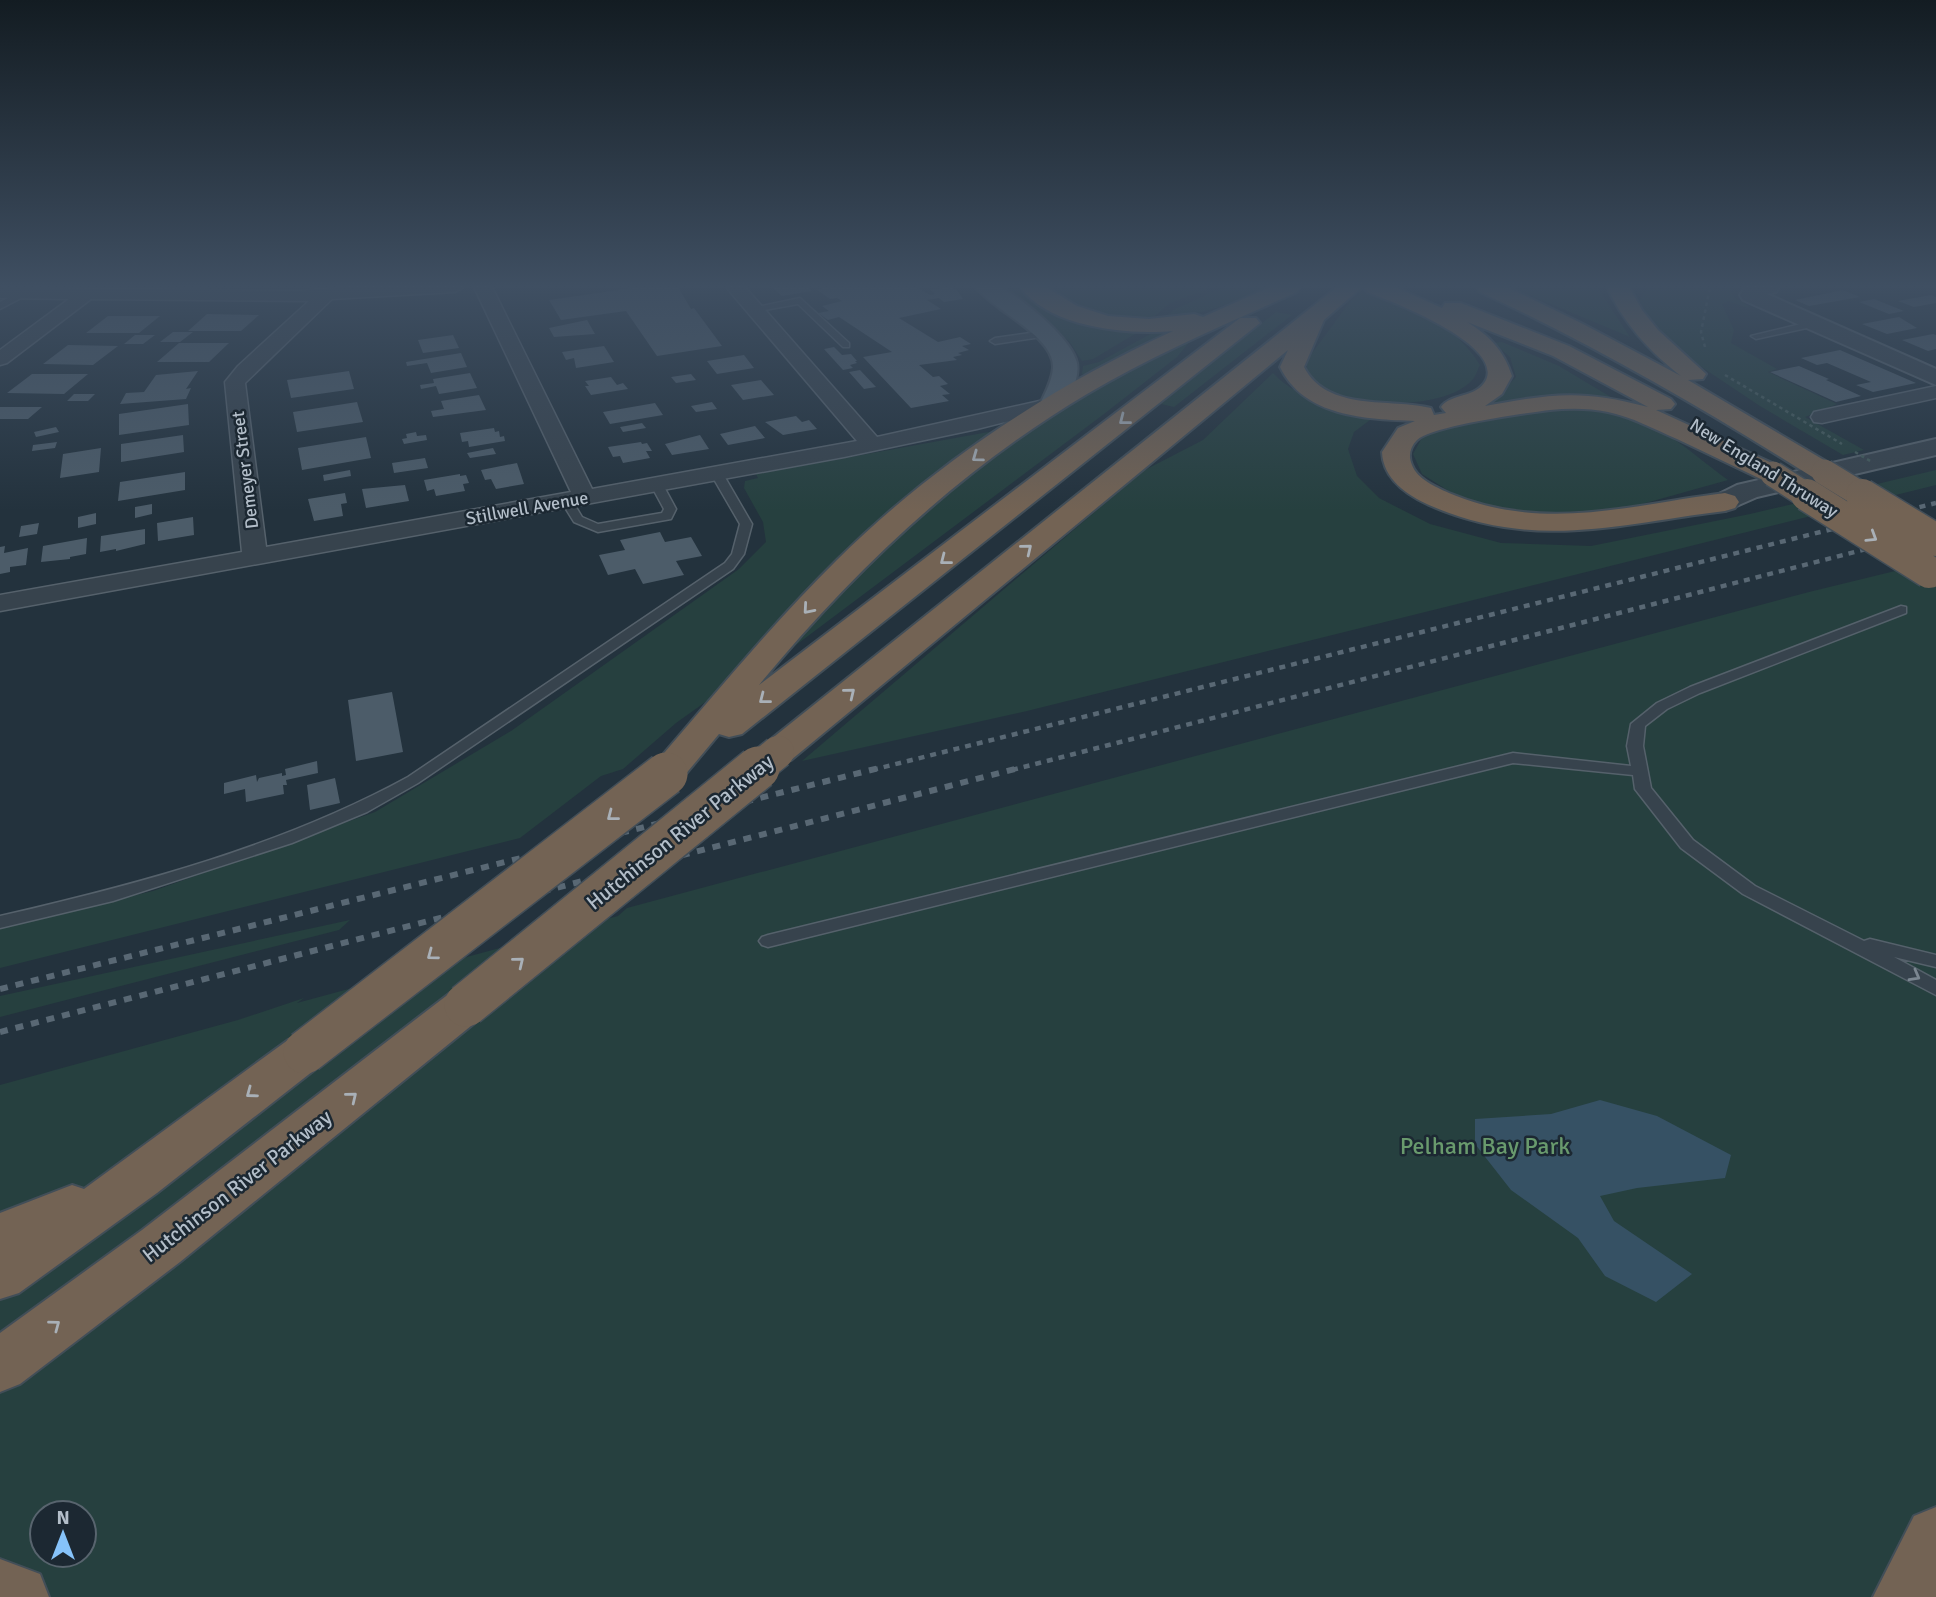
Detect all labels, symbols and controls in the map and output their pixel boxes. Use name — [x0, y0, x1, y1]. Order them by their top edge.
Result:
street label: Demeyer Street — [227, 410, 263, 530]
one-way arrow — [1119, 411, 1131, 424]
street label: New England Thruway — [1686, 413, 1843, 523]
one-way arrow — [972, 449, 985, 461]
street label: Stillwell Avenue — [464, 486, 590, 530]
one-way arrow — [1865, 528, 1878, 541]
one-way arrow — [1019, 545, 1031, 558]
one-way arrow — [940, 551, 952, 564]
one-way arrow — [804, 601, 816, 614]
one-way arrow — [841, 689, 854, 701]
one-way arrow — [760, 690, 772, 703]
street label: Hutchinson River Parkway — [581, 748, 779, 915]
one-way arrow — [608, 808, 620, 821]
one-way arrow — [428, 946, 440, 959]
one-way arrow — [511, 958, 524, 970]
one-way arrow — [1907, 968, 1920, 981]
one-way arrow — [246, 1085, 259, 1098]
one-way arrow — [344, 1092, 356, 1105]
street label: Hutchinson River Parkway — [137, 1104, 337, 1268]
park label: Pelham Bay Park — [1400, 1131, 1570, 1161]
one-way arrow — [47, 1321, 60, 1333]
north arrow — [28, 1499, 98, 1569]
text: N — [56, 1506, 70, 1530]

